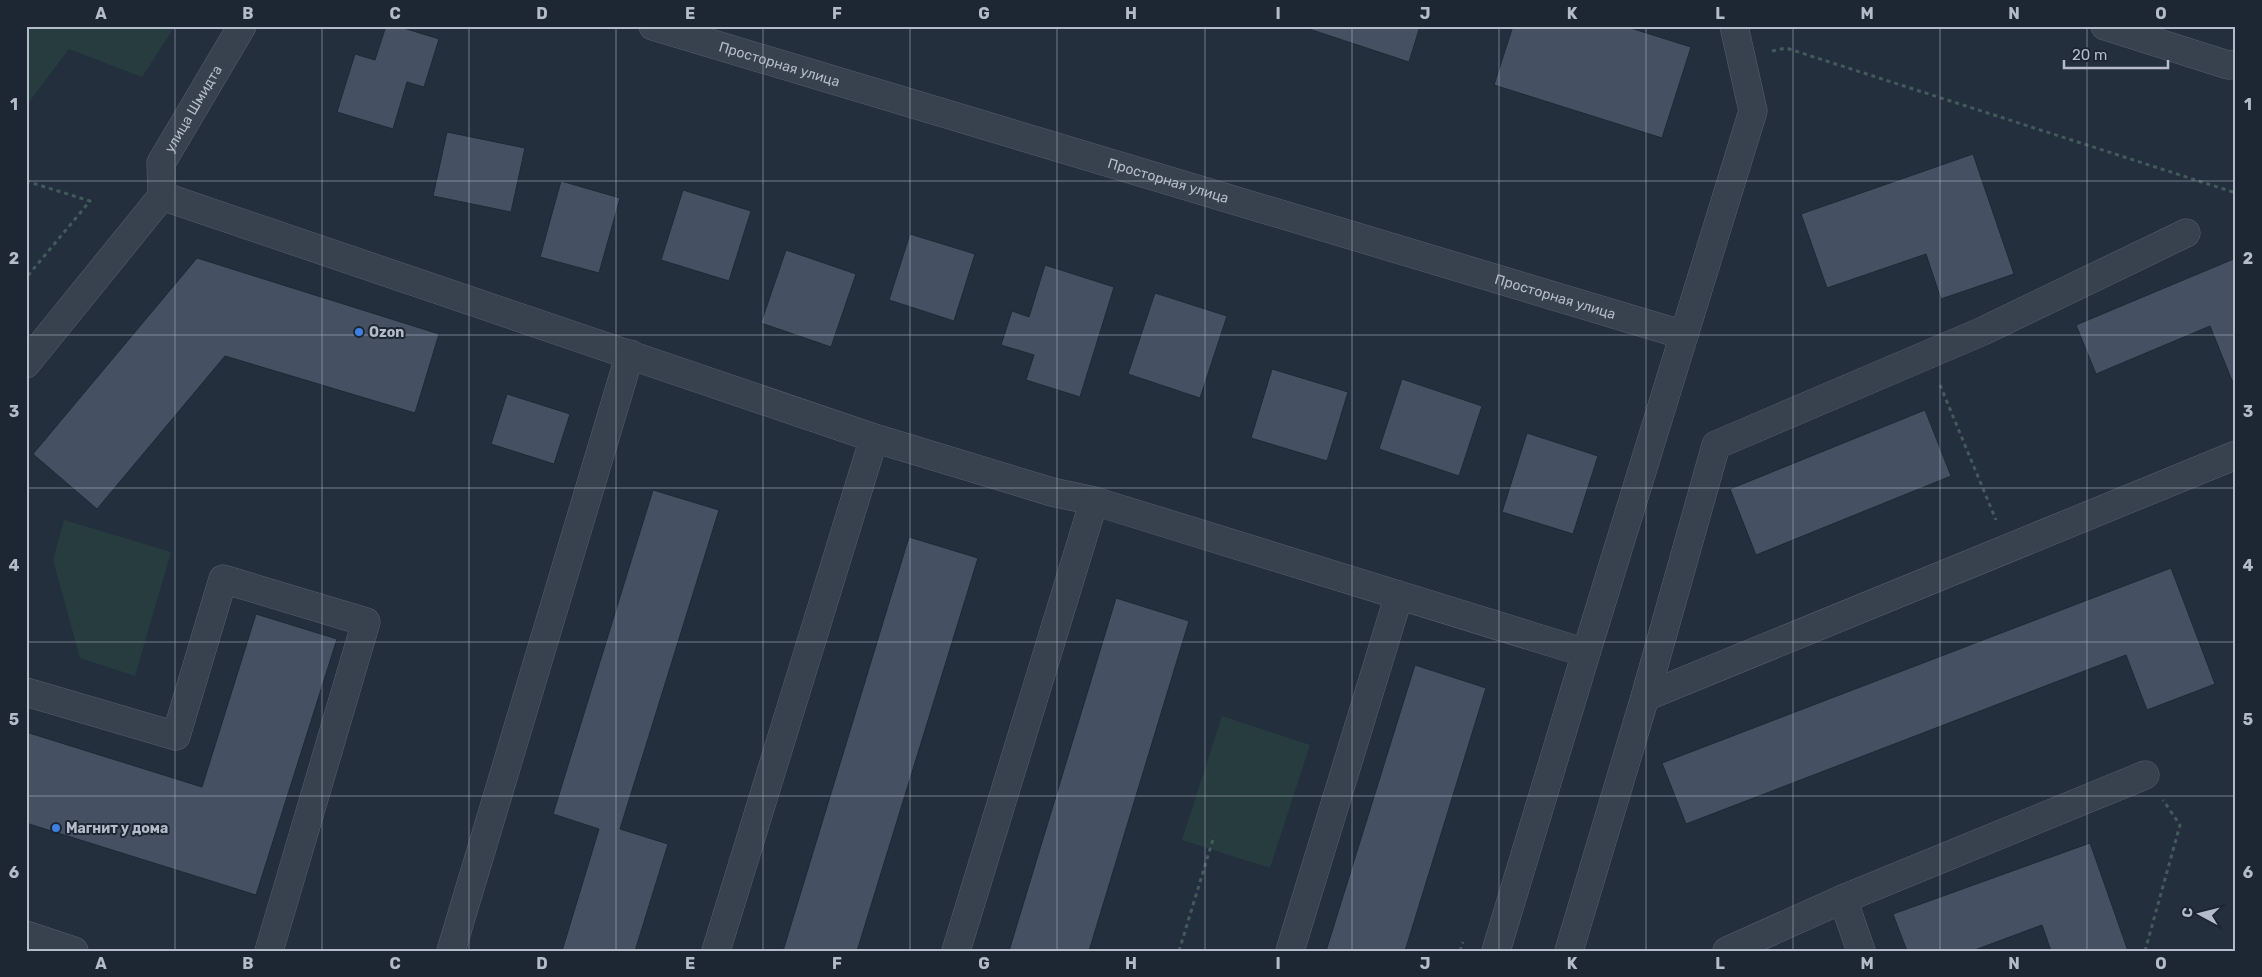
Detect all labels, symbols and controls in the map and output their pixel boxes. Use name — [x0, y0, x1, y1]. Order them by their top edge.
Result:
text: A — [95, 4, 107, 23]
text: B — [242, 4, 254, 23]
text: C — [389, 4, 401, 23]
text: D — [536, 4, 548, 23]
text: E — [685, 4, 695, 23]
text: F — [832, 4, 842, 23]
text: G — [978, 4, 990, 23]
text: H — [1125, 4, 1137, 23]
text: I — [1275, 4, 1281, 23]
text: J — [1420, 4, 1430, 23]
text: K — [1567, 4, 1578, 23]
text: L — [1715, 4, 1725, 23]
text: M — [1860, 4, 1874, 23]
text: N — [2008, 4, 2020, 23]
text: O — [2155, 4, 2167, 23]
street label: Просторная улица — [717, 38, 842, 90]
scale bar — [2064, 38, 2168, 70]
text: 20 m — [2072, 46, 2107, 64]
street label: улица Шмидта — [161, 62, 225, 156]
text: 1 — [10, 95, 18, 114]
text: 1 — [2244, 95, 2252, 114]
street label: Просторная улица — [1106, 154, 1231, 207]
text: 2 — [9, 249, 19, 268]
text: 2 — [2243, 249, 2253, 268]
street label: Просторная улица — [1493, 270, 1618, 323]
place label: Ozon — [369, 324, 404, 341]
marker: Ozon — [353, 326, 365, 338]
text: 3 — [9, 402, 19, 421]
text: 3 — [2243, 402, 2253, 421]
text: 4 — [9, 556, 20, 575]
text: 4 — [2243, 556, 2254, 575]
text: 5 — [9, 710, 19, 729]
text: 5 — [2243, 710, 2253, 729]
place label: Магнит у дома — [66, 820, 168, 837]
marker: Магнит у дома — [50, 822, 62, 834]
text: 6 — [9, 863, 19, 882]
text: 6 — [2243, 863, 2253, 882]
north arrow — [2174, 890, 2224, 940]
text: С — [2179, 906, 2197, 918]
text: A — [95, 954, 107, 973]
text: B — [242, 954, 254, 973]
text: C — [389, 954, 401, 973]
text: D — [536, 954, 548, 973]
text: E — [685, 954, 695, 973]
text: F — [832, 954, 842, 973]
text: G — [978, 954, 990, 973]
text: H — [1125, 954, 1137, 973]
text: I — [1275, 954, 1281, 973]
text: J — [1420, 954, 1430, 973]
text: K — [1567, 954, 1578, 973]
text: L — [1715, 954, 1725, 973]
text: M — [1860, 954, 1874, 973]
text: N — [2008, 954, 2020, 973]
text: O — [2155, 954, 2167, 973]

